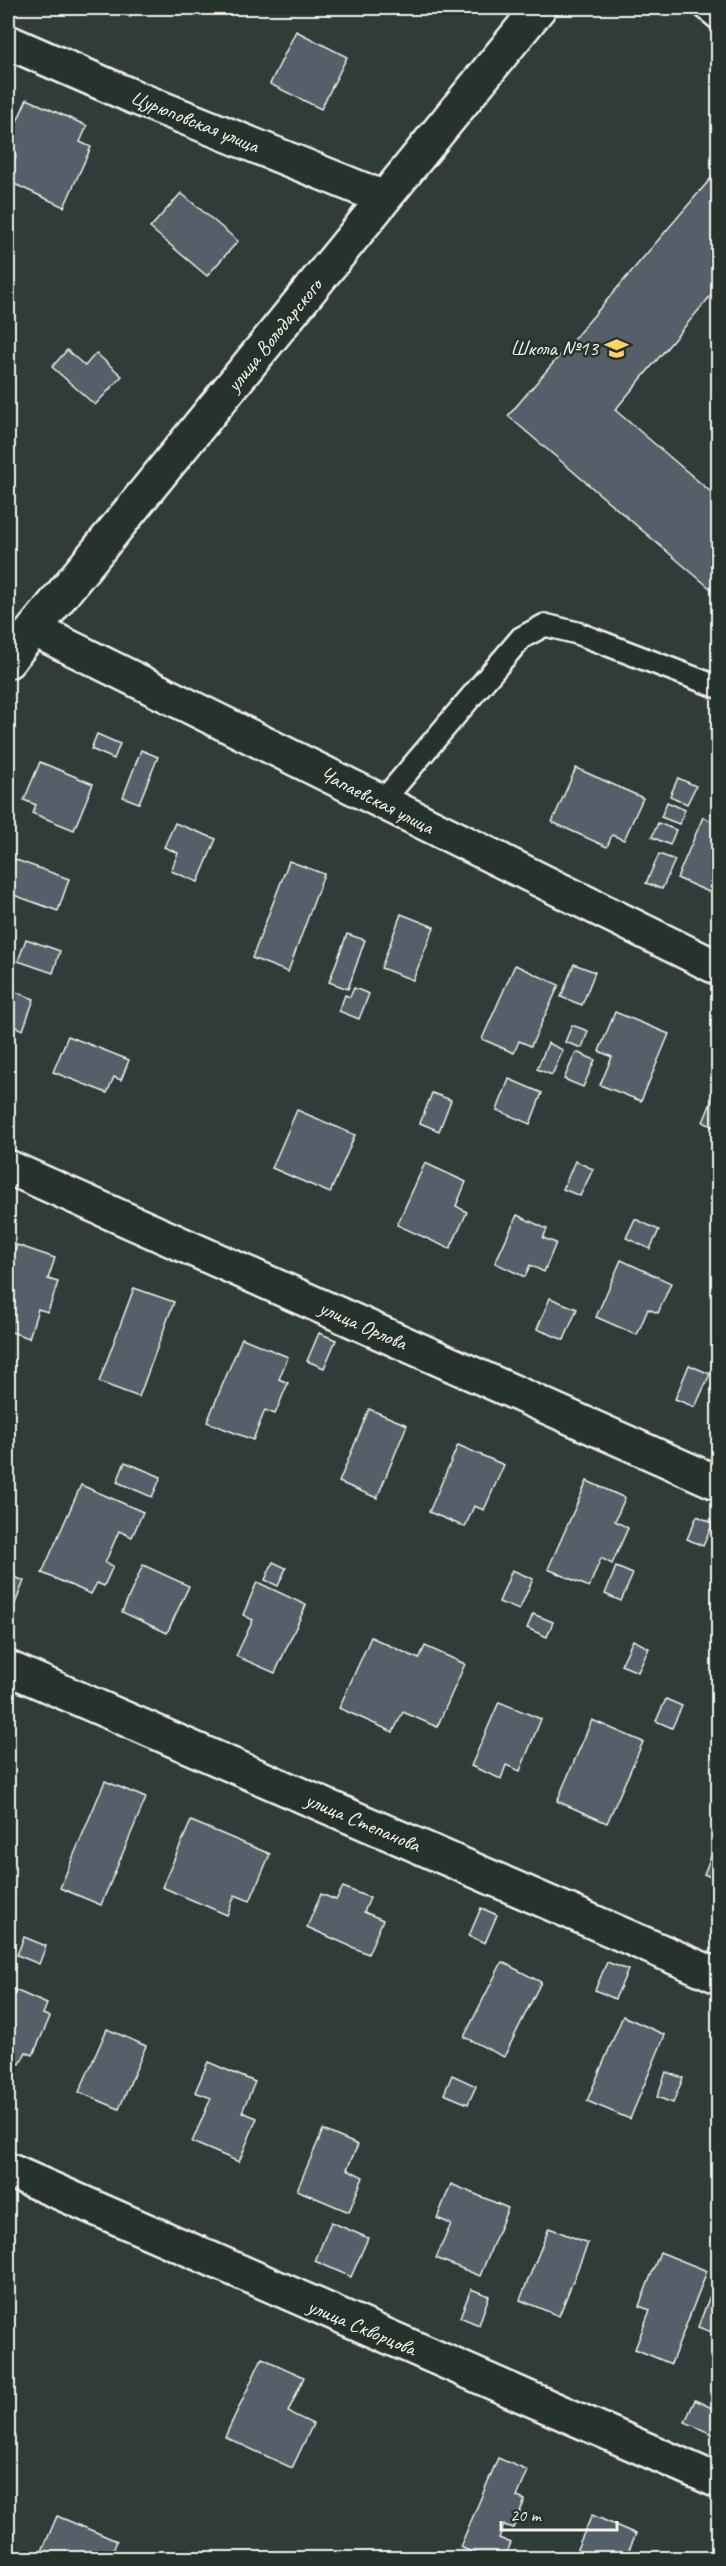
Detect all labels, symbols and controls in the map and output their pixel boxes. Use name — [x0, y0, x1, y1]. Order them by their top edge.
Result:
street label: Цурюповская улица — [127, 83, 264, 159]
street label: улица Володарского — [219, 271, 329, 398]
place label: Школа №13 — [510, 335, 600, 361]
school or university icon: Школа №13 — [603, 335, 629, 361]
street label: Чапаевская улица — [316, 760, 440, 840]
street label: улица Орлова — [313, 1293, 412, 1356]
street label: улица Степанова — [300, 1785, 426, 1859]
street label: улица Скворцова — [302, 2292, 422, 2362]
scale bar — [501, 2494, 616, 2532]
text: 20 m — [510, 2504, 543, 2526]

